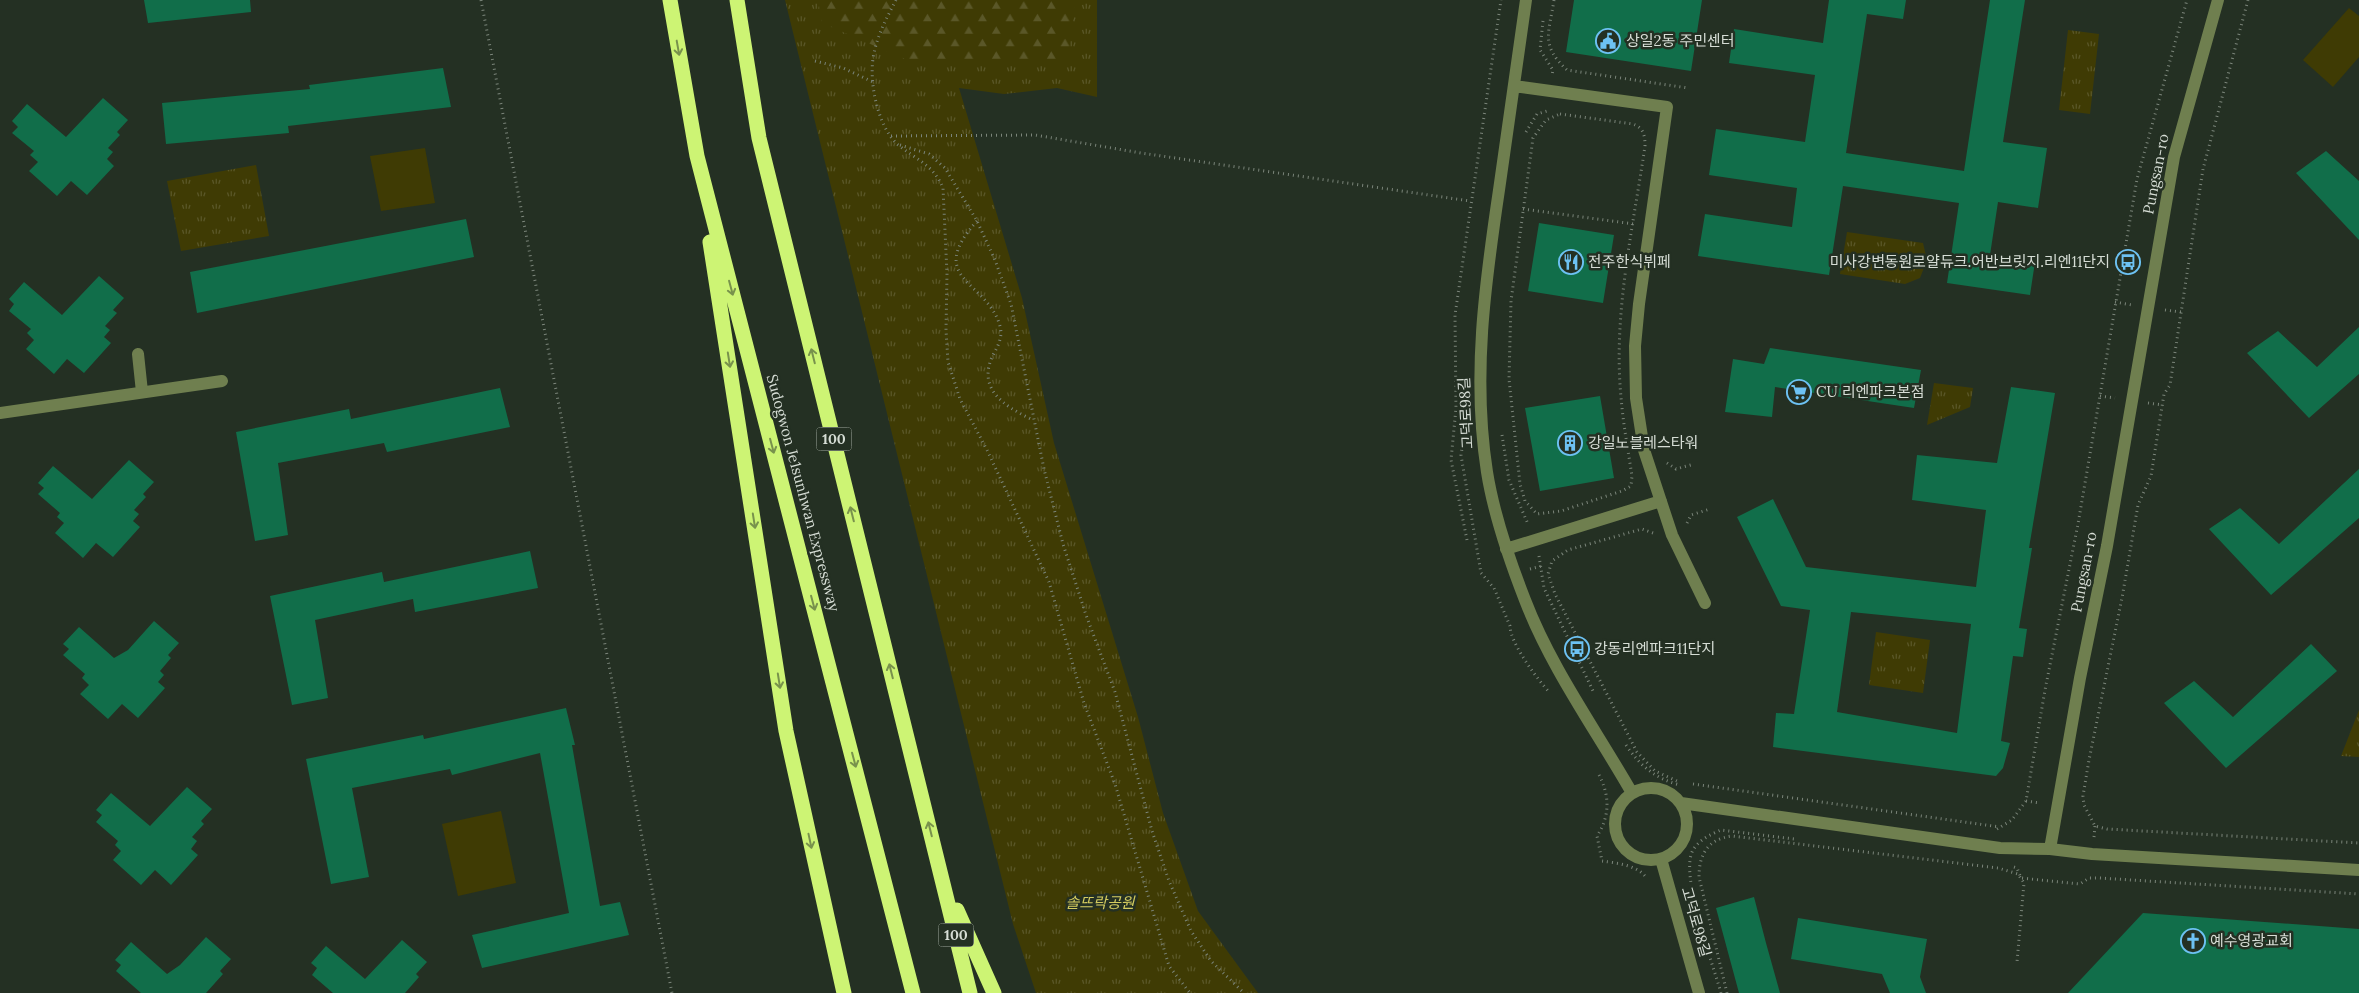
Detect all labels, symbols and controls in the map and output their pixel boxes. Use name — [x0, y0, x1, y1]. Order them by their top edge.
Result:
public building icon: 상일2동 주민센터 — [1595, 28, 1621, 54]
place label: 상일2동 주민센터 — [1626, 31, 1735, 50]
one-way arrow — [674, 40, 684, 56]
street label: Pungsan-ro — [2138, 132, 2173, 216]
restaurant icon: 전주한식뷔페 — [1558, 249, 1584, 275]
bus stop icon: 미사강변동원로얄듀크.어반브릿지.리엔11단지 — [2115, 249, 2141, 275]
place label: 전주한식뷔페 — [1588, 252, 1671, 271]
place label: 미사강변동원로얄듀크.어반브릿지.리엔11단지 — [1829, 252, 2110, 271]
one-way arrow — [727, 280, 737, 296]
one-way arrow — [808, 348, 817, 364]
one-way arrow — [724, 352, 734, 368]
street label: Sudogwon Je1sunhwan Expressway — [763, 372, 844, 614]
street label: 고덕로98길 — [1454, 376, 1477, 450]
supermarket icon: CU 리엔파크본점 — [1786, 379, 1812, 405]
place label: CU 리엔파크본점 — [1816, 382, 1925, 401]
road number: 100 — [816, 428, 852, 450]
building icon: 강일노블레스타워 — [1557, 430, 1583, 456]
place label: 강일노블레스타워 — [1588, 433, 1698, 452]
one-way arrow — [768, 437, 777, 453]
one-way arrow — [847, 506, 856, 522]
one-way arrow — [749, 512, 759, 528]
street label: Pungsan-ro — [2066, 530, 2101, 614]
one-way arrow — [809, 594, 818, 610]
bus stop icon: 강동리엔파크11단지 — [1564, 636, 1590, 662]
place label: 강동리엔파크11단지 — [1594, 639, 1715, 658]
one-way arrow — [886, 664, 895, 680]
one-way arrow — [774, 673, 784, 689]
one-way arrow — [850, 752, 859, 768]
one-way arrow — [925, 822, 934, 838]
one-way arrow — [806, 832, 816, 848]
street label: 고덕로98길 — [1677, 884, 1716, 959]
park label: 솔뜨락공원 — [1065, 893, 1136, 912]
road number: 100 — [938, 924, 974, 946]
church icon: 예수영광교회 — [2180, 928, 2206, 954]
place label: 예수영광교회 — [2210, 931, 2293, 950]

